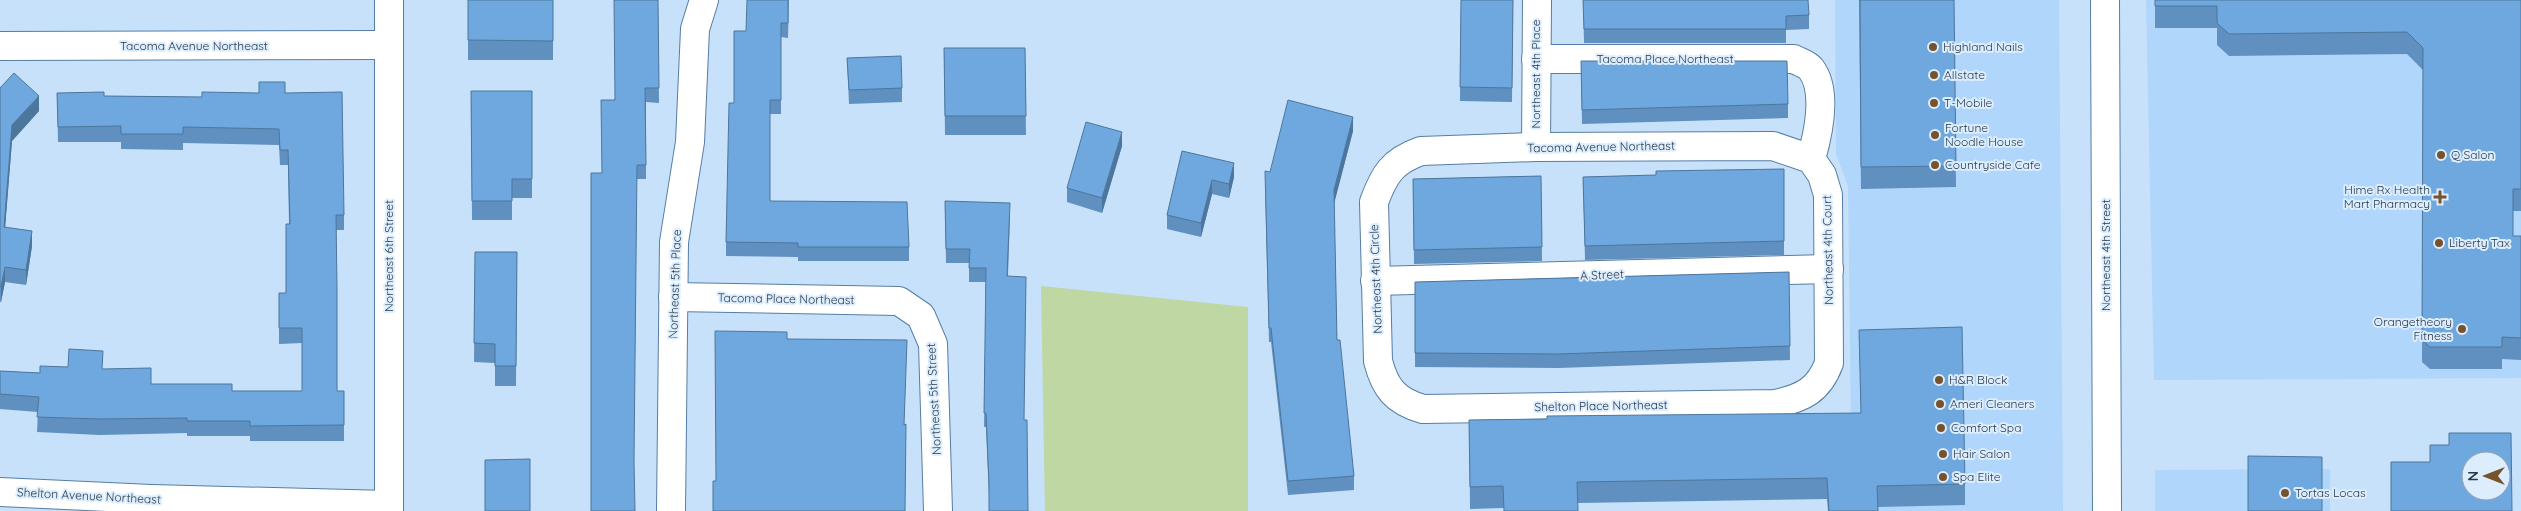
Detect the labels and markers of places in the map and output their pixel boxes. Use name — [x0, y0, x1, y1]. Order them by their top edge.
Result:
place label: Highland Nails — [1943, 39, 2023, 54]
marker: Highland Nails — [1927, 41, 1939, 53]
place label: Allstate — [1944, 67, 1985, 82]
marker: Allstate — [1928, 69, 1940, 81]
place label: T-Mobile — [1944, 95, 1993, 110]
marker: T-Mobile — [1928, 97, 1940, 109]
place label: Fortune Noodle House — [1945, 120, 2024, 149]
marker: Fortune Noodle House — [1929, 129, 1941, 141]
place label: Q Salon — [2451, 147, 2494, 162]
marker: Q Salon — [2435, 149, 2447, 161]
place label: Countryside Cafe — [1945, 157, 2041, 172]
marker: Countryside Cafe — [1929, 159, 1941, 171]
place label: Hime Rx Health Mart Pharmacy — [2344, 182, 2430, 211]
marker: Hime Rx Health Mart Pharmacy — [2434, 191, 2446, 203]
place label: Liberty Tax — [2449, 235, 2510, 250]
marker: Liberty Tax — [2433, 237, 2445, 249]
place label: Orangetheory Fitness — [2374, 314, 2452, 343]
marker: Orangetheory Fitness — [2456, 323, 2468, 335]
place label: H&R Block — [1949, 372, 2007, 387]
marker: H&R Block — [1933, 374, 1945, 386]
place label: Ameri Cleaners — [1950, 396, 2035, 411]
marker: Ameri Cleaners — [1934, 398, 1946, 410]
place label: Comfort Spa — [1951, 420, 2021, 435]
marker: Comfort Spa — [1935, 422, 1947, 434]
place label: Hair Salon — [1953, 446, 2010, 461]
marker: Hair Salon — [1937, 448, 1949, 460]
place label: Spa Elite — [1953, 469, 2001, 484]
marker: Spa Elite — [1937, 471, 1949, 483]
place label: Tortas Locas — [2295, 485, 2366, 500]
marker: Tortas Locas — [2279, 487, 2291, 499]

